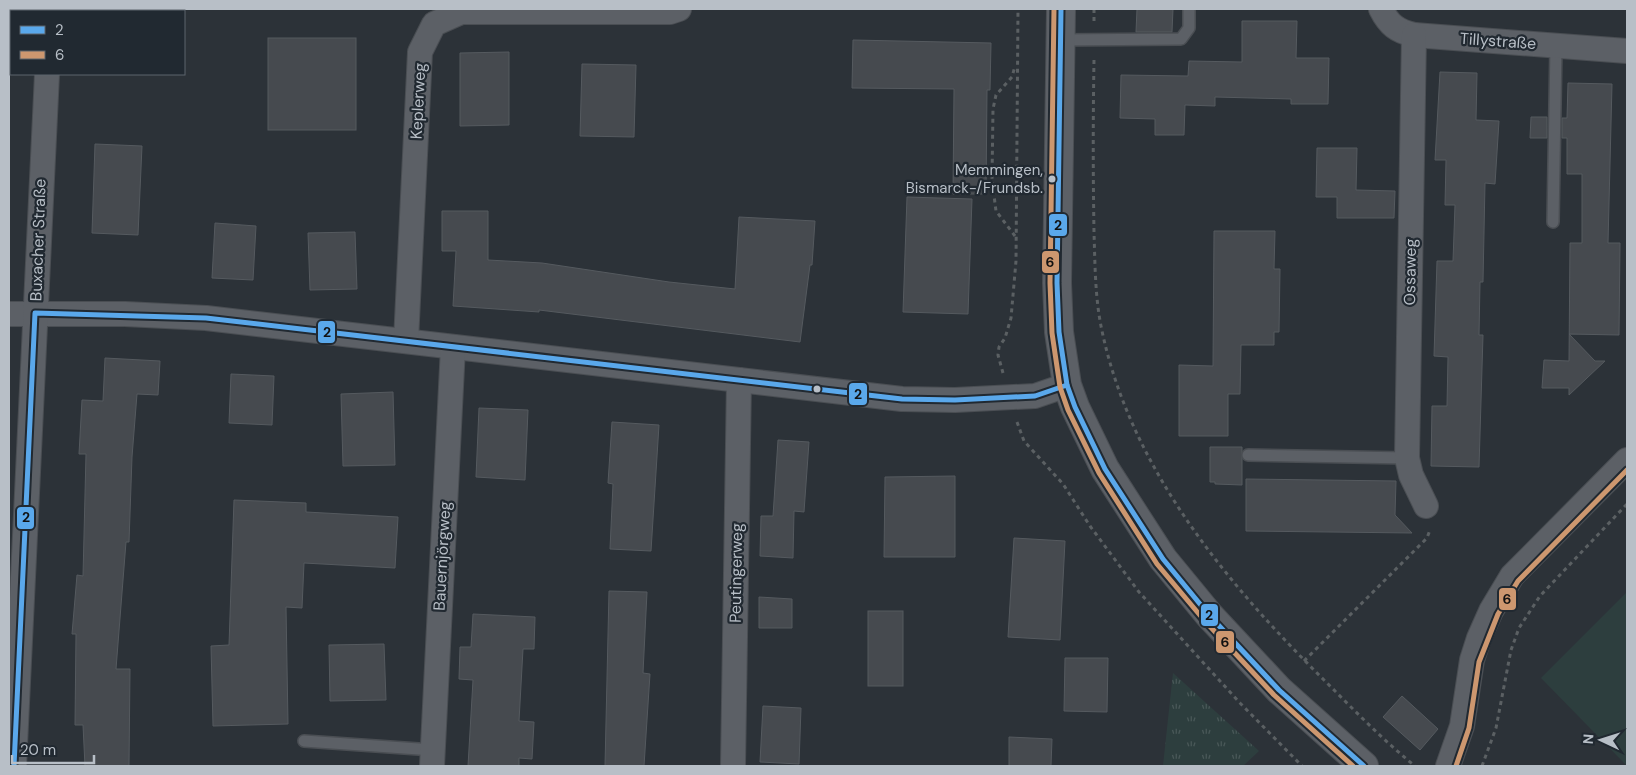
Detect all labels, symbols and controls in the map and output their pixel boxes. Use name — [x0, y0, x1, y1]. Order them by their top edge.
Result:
legend — [10, 10, 185, 75]
text: 2 — [55, 20, 64, 40]
street label: Tillystraße — [1459, 28, 1537, 54]
text: 6 — [55, 45, 64, 65]
street label: Keplerweg — [406, 62, 430, 140]
place label: Memmingen, Bismarck-/Frundsb. — [906, 160, 1043, 198]
marker: Memmingen, Bismarck-/Frundsb. — [1047, 174, 1057, 184]
street label: Buxacher Straße — [25, 178, 51, 302]
line badge: 2 — [1048, 213, 1068, 237]
text: 2 — [1054, 216, 1062, 234]
street label: Ossaweg — [1399, 238, 1421, 306]
line badge: 6 — [1041, 250, 1060, 274]
text: 6 — [1046, 253, 1055, 271]
line badge: 2 — [317, 320, 336, 344]
text: 2 — [323, 323, 331, 341]
line badge: 2 — [848, 382, 868, 406]
unlabelled marker — [812, 384, 822, 394]
text: 2 — [854, 385, 862, 403]
street label: Bauernjörgweg — [429, 501, 455, 611]
line badge: 2 — [16, 506, 35, 530]
text: 2 — [22, 508, 30, 526]
street label: Peutingerweg — [725, 523, 747, 623]
line badge: 6 — [1498, 587, 1517, 611]
text: 6 — [1503, 590, 1512, 608]
line badge: 2 — [1200, 603, 1219, 627]
text: 2 — [1205, 606, 1213, 624]
line badge: 6 — [1215, 630, 1235, 654]
text: 6 — [1221, 633, 1230, 651]
north arrow — [1576, 715, 1626, 765]
scale bar — [12, 732, 95, 764]
text: N — [1579, 733, 1597, 745]
text: 20 m — [20, 740, 56, 760]

